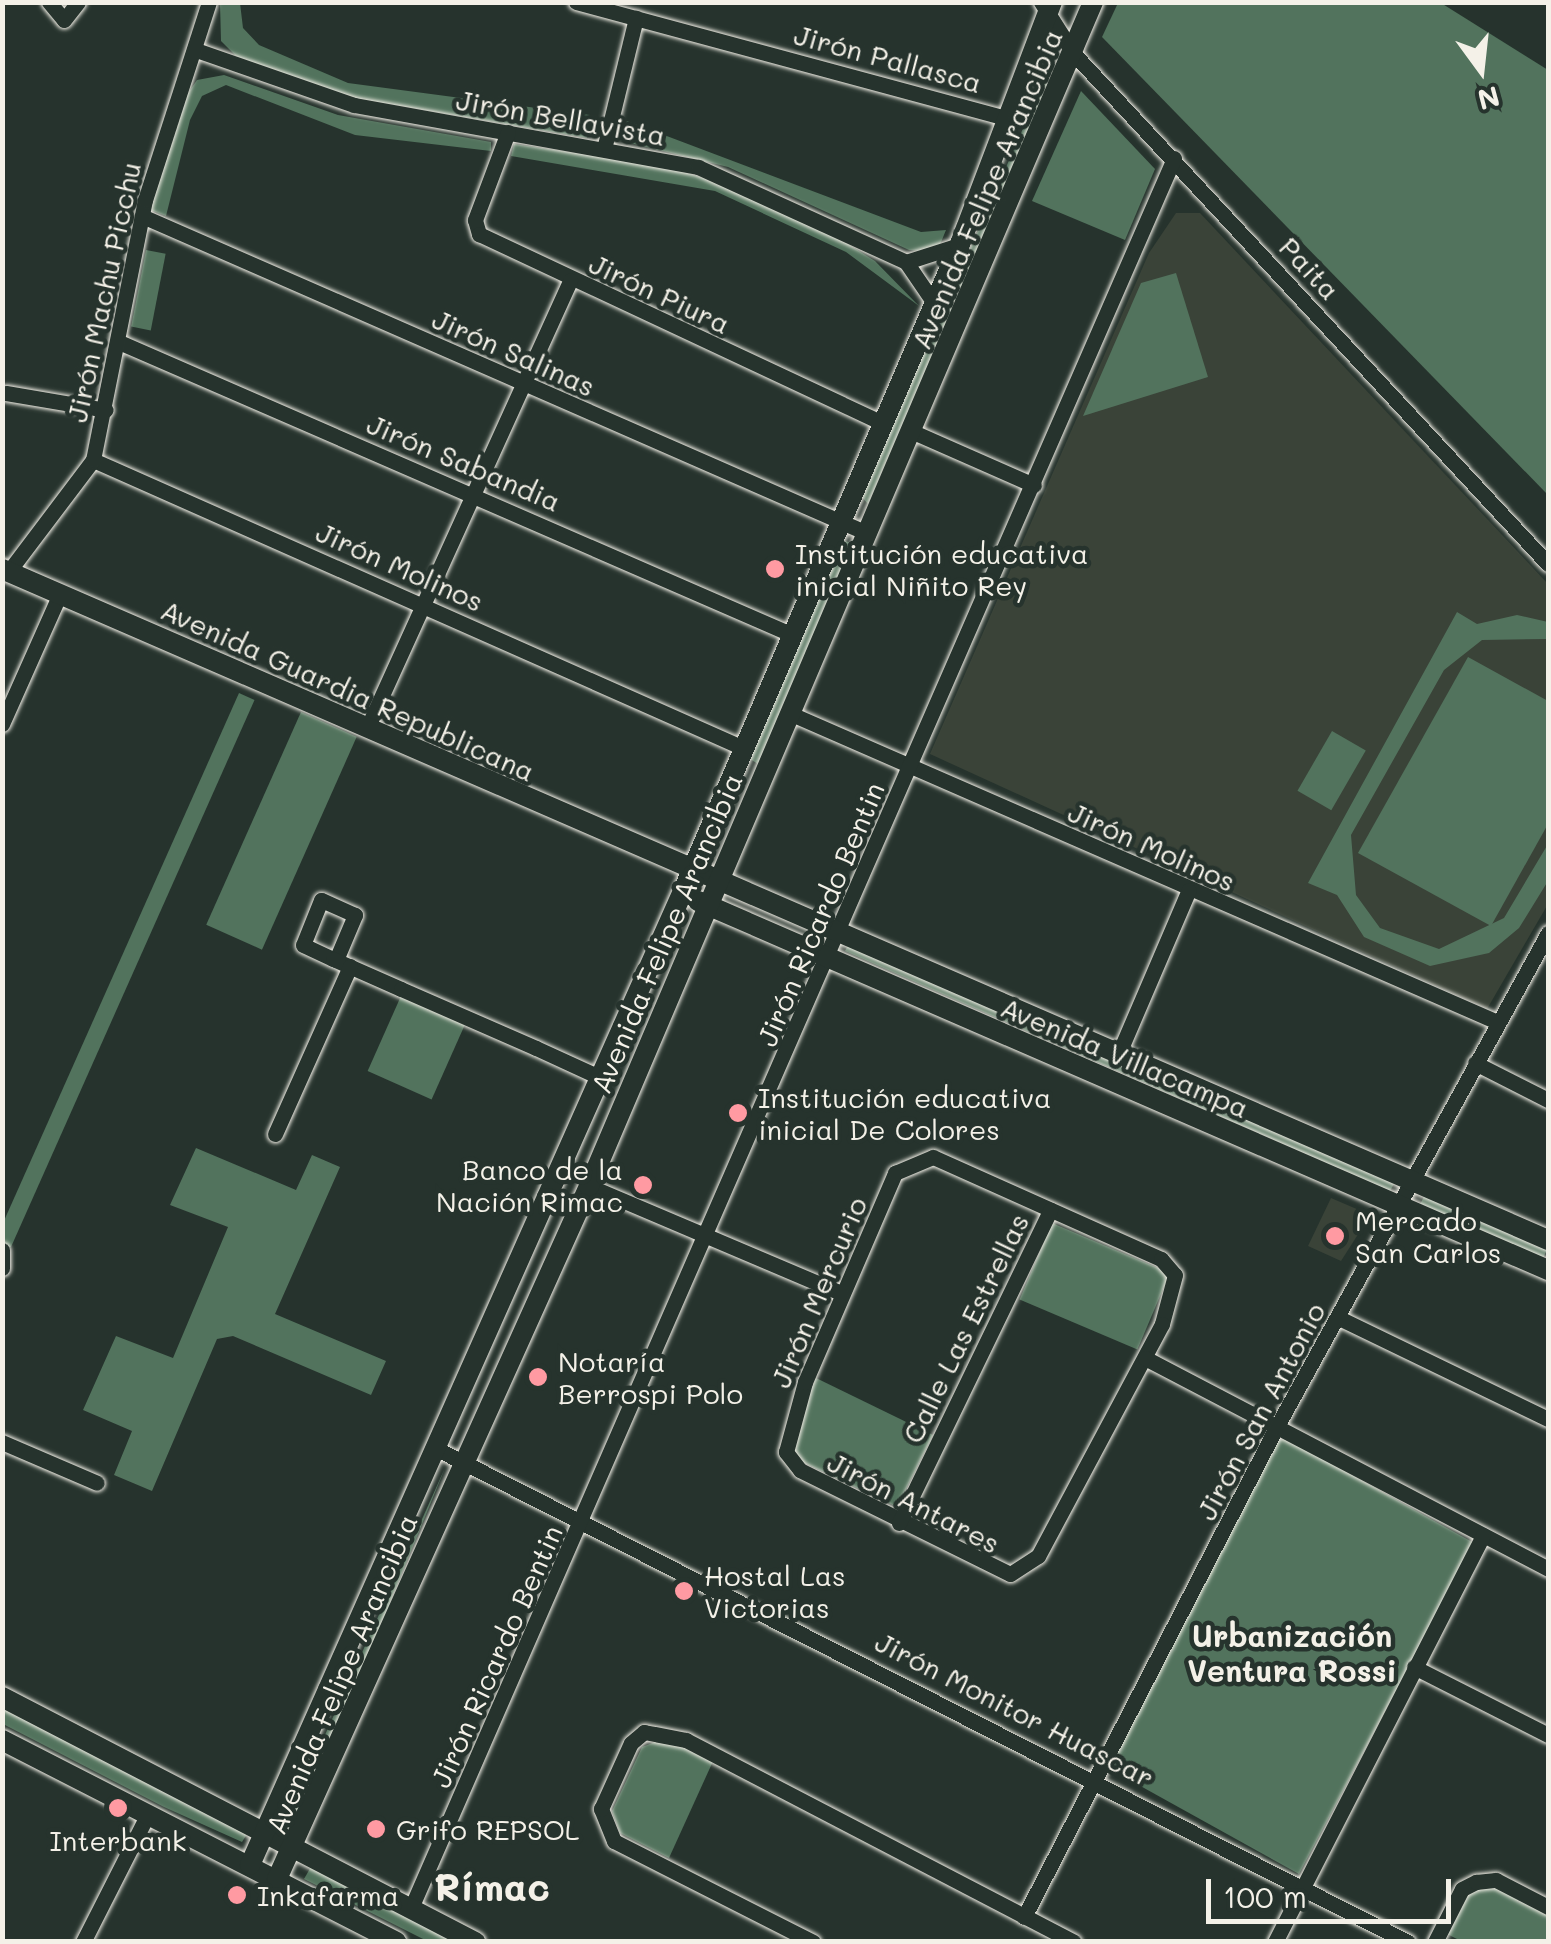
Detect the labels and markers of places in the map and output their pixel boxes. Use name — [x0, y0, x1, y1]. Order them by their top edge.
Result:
place label: Institución educativa inicial Niñito Rey — [795, 536, 1088, 602]
marker: Institución educativa inicial Niñito Rey — [764, 558, 786, 580]
place label: Institución educativa inicial De Colores — [758, 1080, 1051, 1146]
marker: Institución educativa inicial De Colores — [727, 1102, 749, 1124]
place label: Banco de la Nación Rimac — [436, 1152, 623, 1218]
marker: Banco de la Nación Rimac — [632, 1174, 654, 1196]
place label: Mercado San Carlos — [1355, 1203, 1501, 1269]
marker: Mercado San Carlos — [1324, 1225, 1346, 1247]
place label: Notaría Berrospi Polo — [558, 1344, 743, 1410]
marker: Notaría Berrospi Polo — [527, 1366, 549, 1388]
place label: Hostal Las Victorias — [704, 1558, 846, 1624]
marker: Hostal Las Victorias — [673, 1580, 695, 1602]
marker: Interbank — [107, 1797, 129, 1819]
place label: Grifo REPSOL — [396, 1812, 580, 1846]
marker: Grifo REPSOL — [365, 1818, 387, 1840]
place label: Interbank — [49, 1823, 187, 1857]
place label: Inkafarma — [257, 1878, 399, 1912]
marker: Inkafarma — [226, 1884, 248, 1906]

